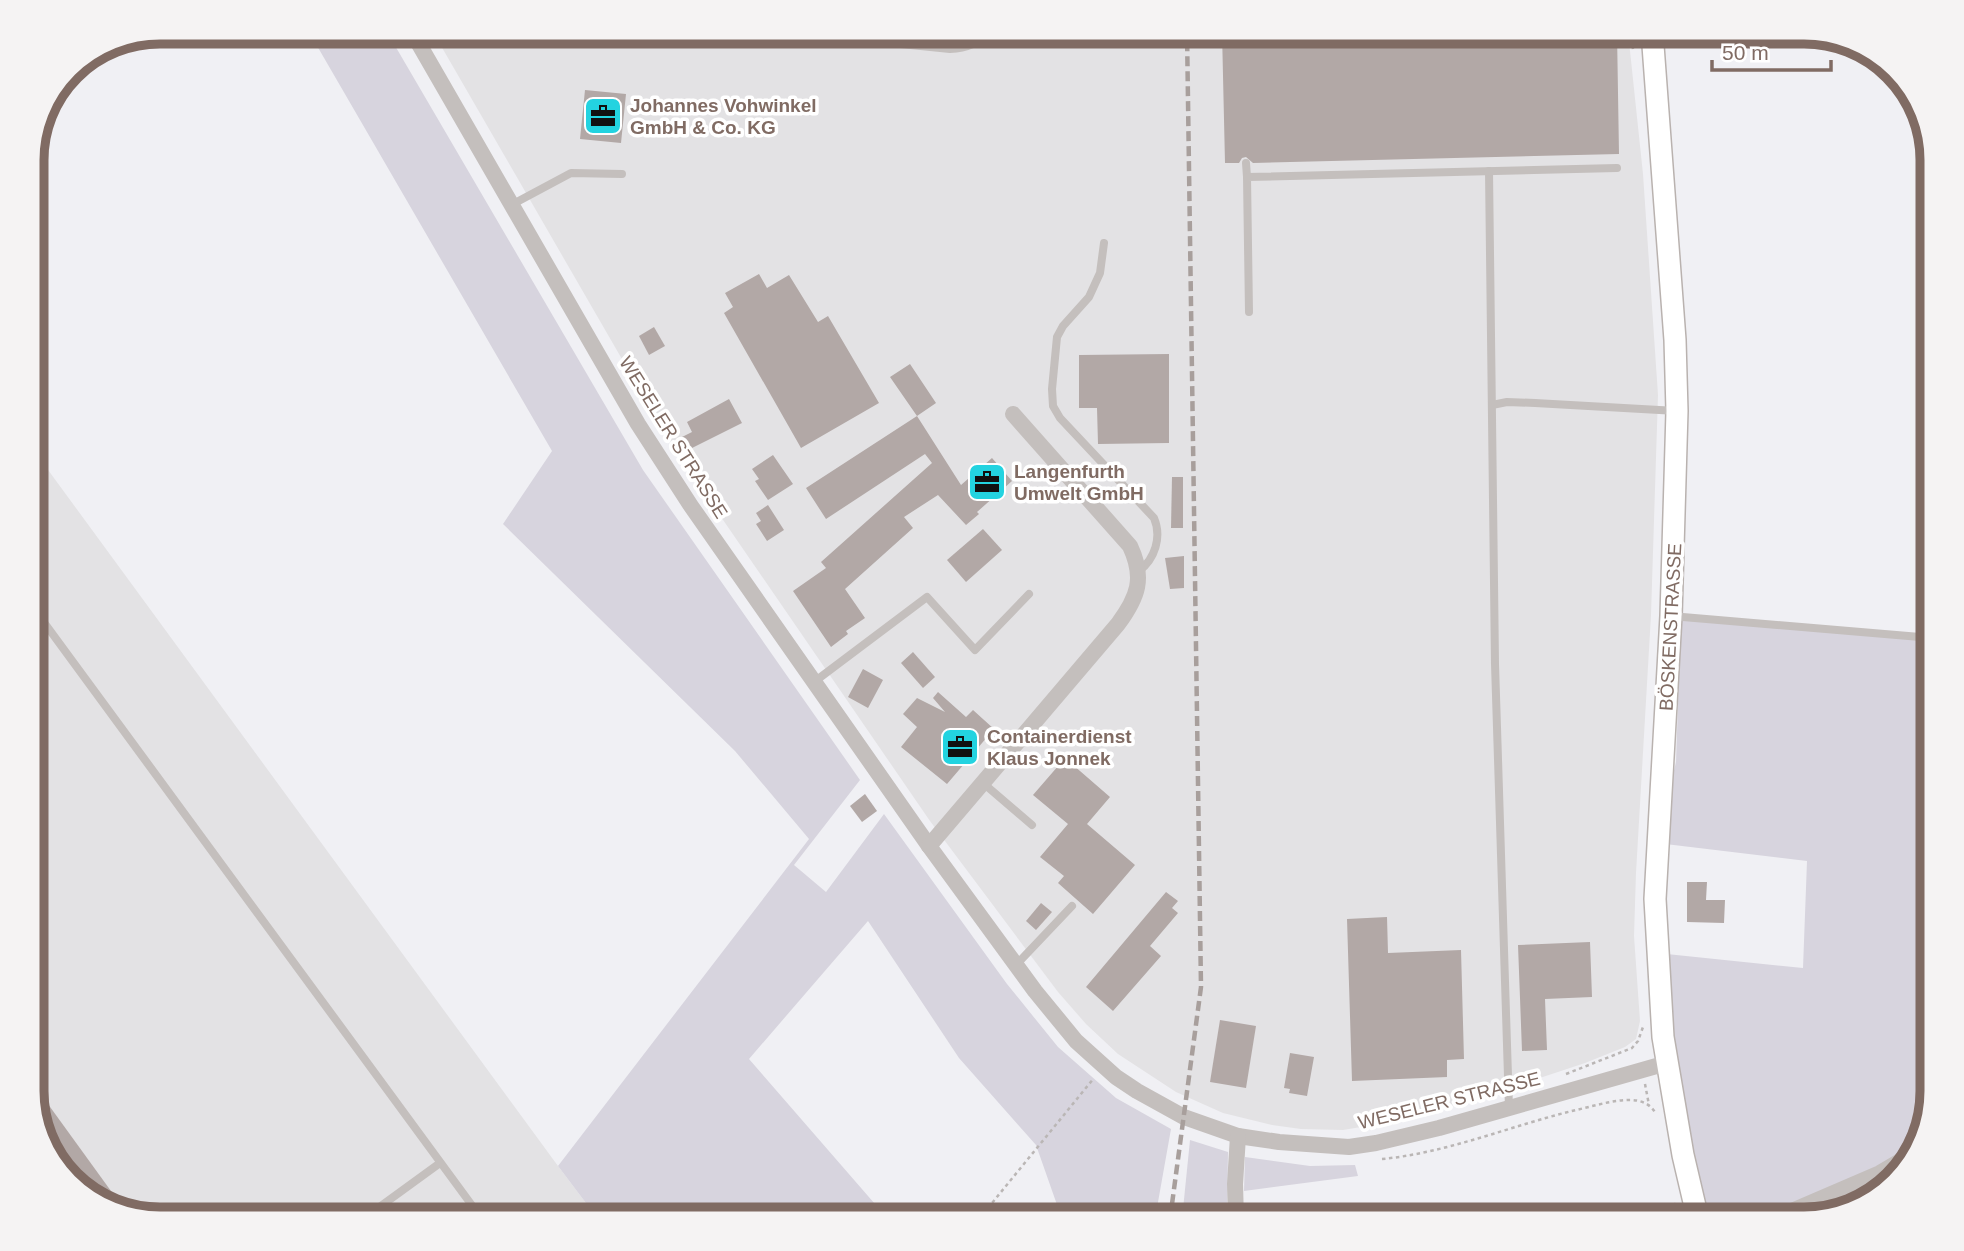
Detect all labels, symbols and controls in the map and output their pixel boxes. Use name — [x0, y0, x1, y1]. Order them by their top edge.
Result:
scale bar — [1712, 28, 1831, 72]
text: 50 m — [1722, 41, 1769, 64]
office icon: Johannes Vohwinkel GmbH & Co. KG — [582, 95, 624, 137]
place label: Johannes Vohwinkel GmbH & Co. KG — [630, 95, 817, 138]
street label: WESELER STRASSE — [615, 352, 732, 522]
office icon: Langenfurth Umwelt GmbH — [966, 461, 1008, 503]
place label: Langenfurth Umwelt GmbH — [1014, 461, 1144, 504]
street label: BÖSKENSTRASSE — [1656, 543, 1685, 711]
office icon: Containerdienst Klaus Jonnek — [939, 726, 981, 768]
place label: Containerdienst Klaus Jonnek — [987, 726, 1132, 769]
street label: WESELER STRASSE — [1356, 1068, 1542, 1133]

